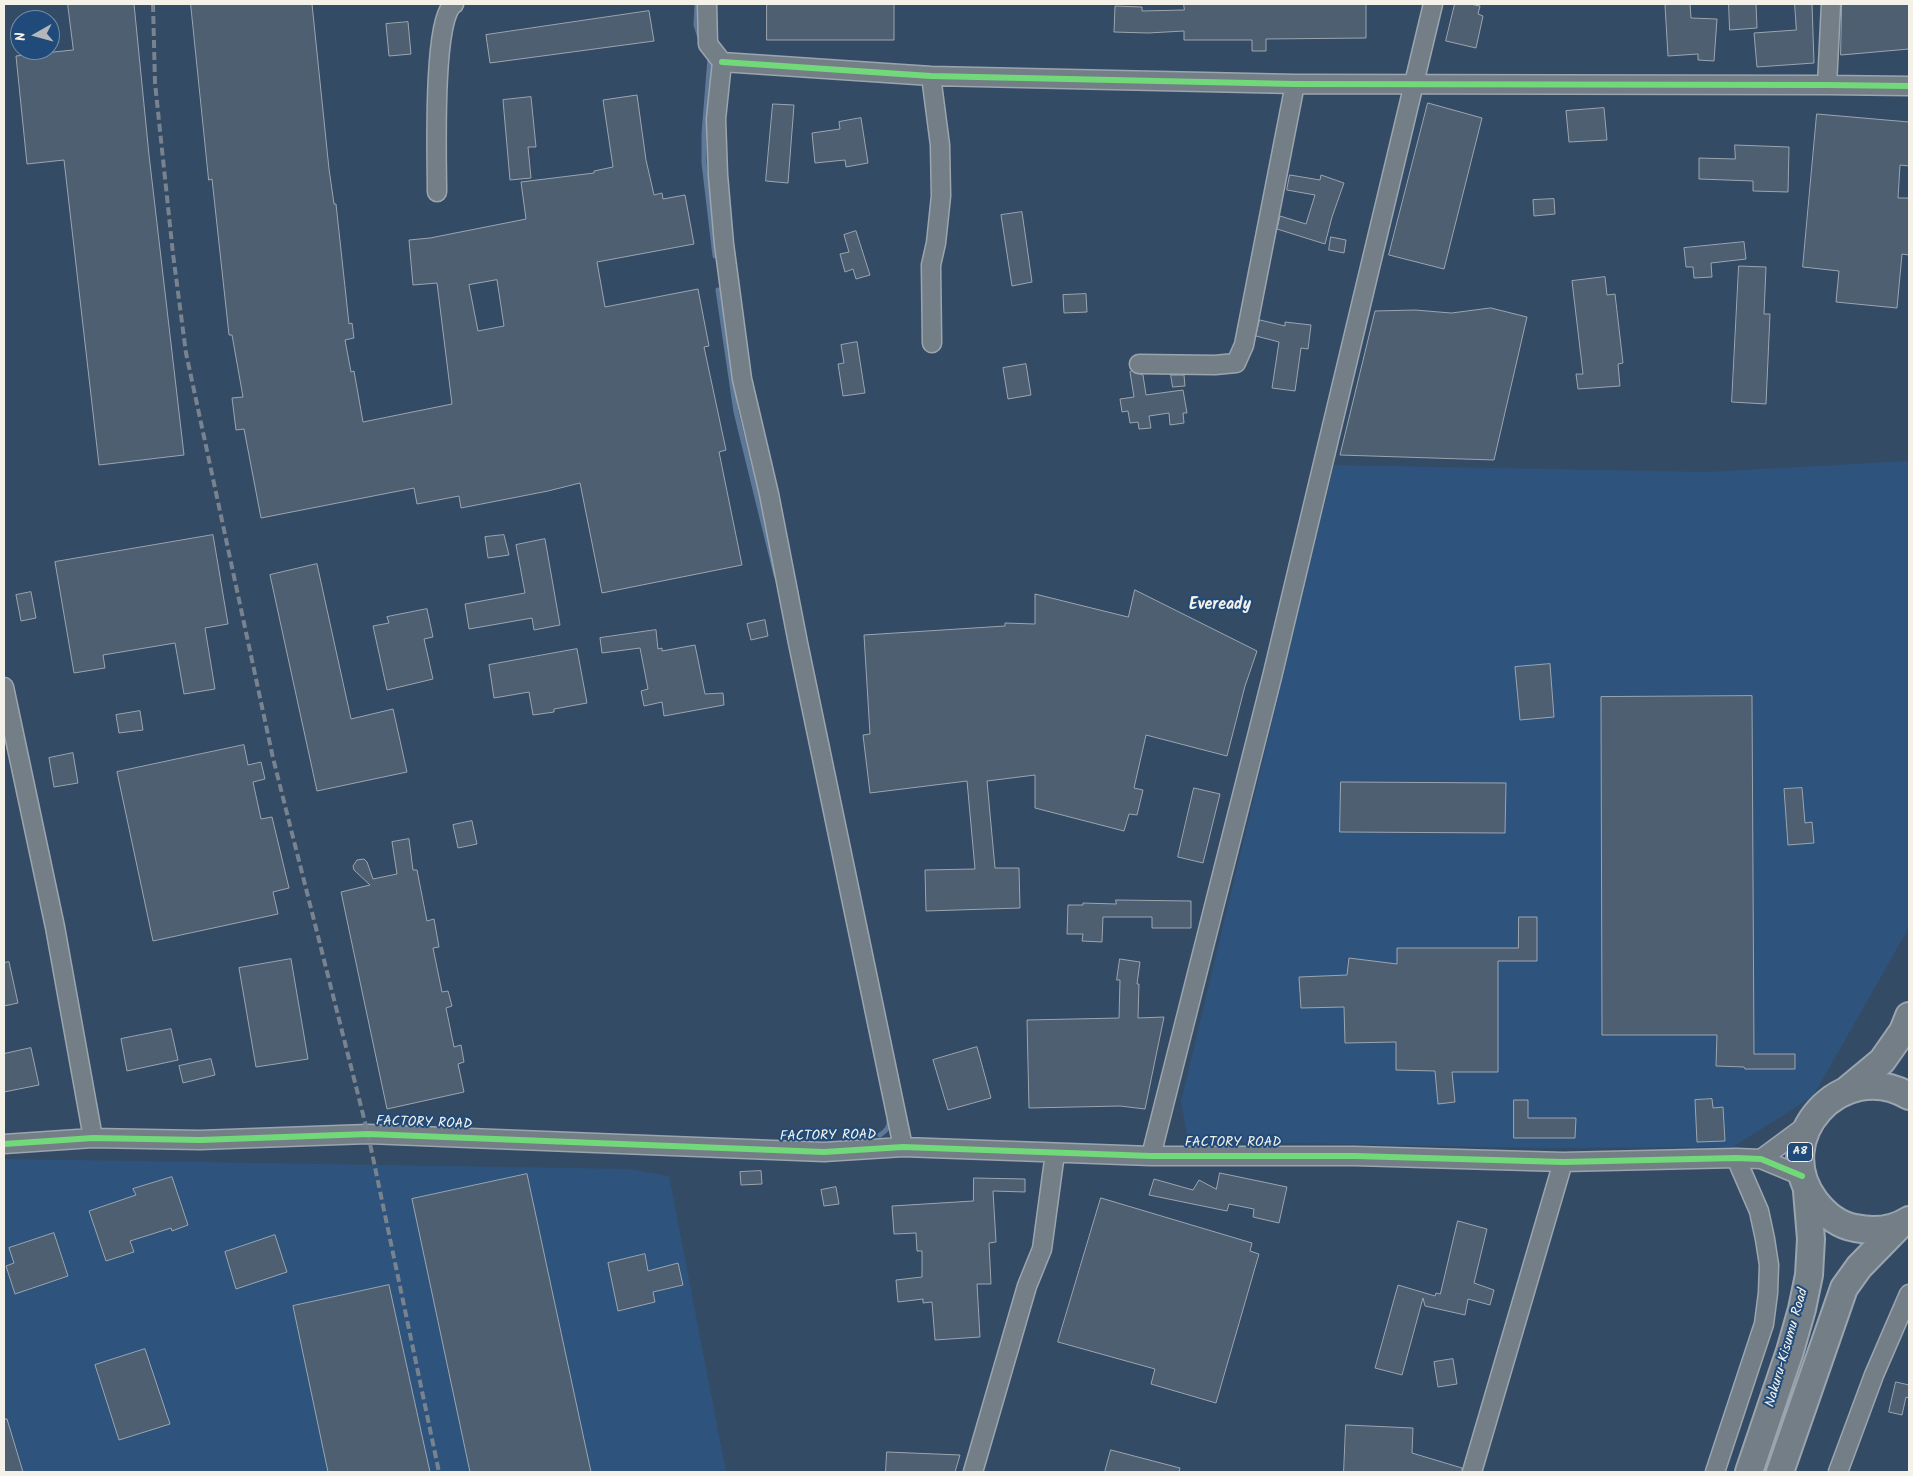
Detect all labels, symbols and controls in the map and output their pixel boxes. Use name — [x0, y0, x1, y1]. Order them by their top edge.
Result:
north arrow — [10, 10, 60, 60]
text: N — [10, 31, 33, 42]
district label: Eveready — [1189, 596, 1251, 616]
street label: FACTORY ROAD — [376, 1114, 472, 1134]
street label: FACTORY ROAD — [780, 1128, 876, 1146]
street label: FACTORY ROAD — [1185, 1136, 1281, 1152]
road number: A8 — [1788, 1142, 1812, 1162]
street label: Nakuru-Kisumu Road — [1763, 1287, 1813, 1409]

